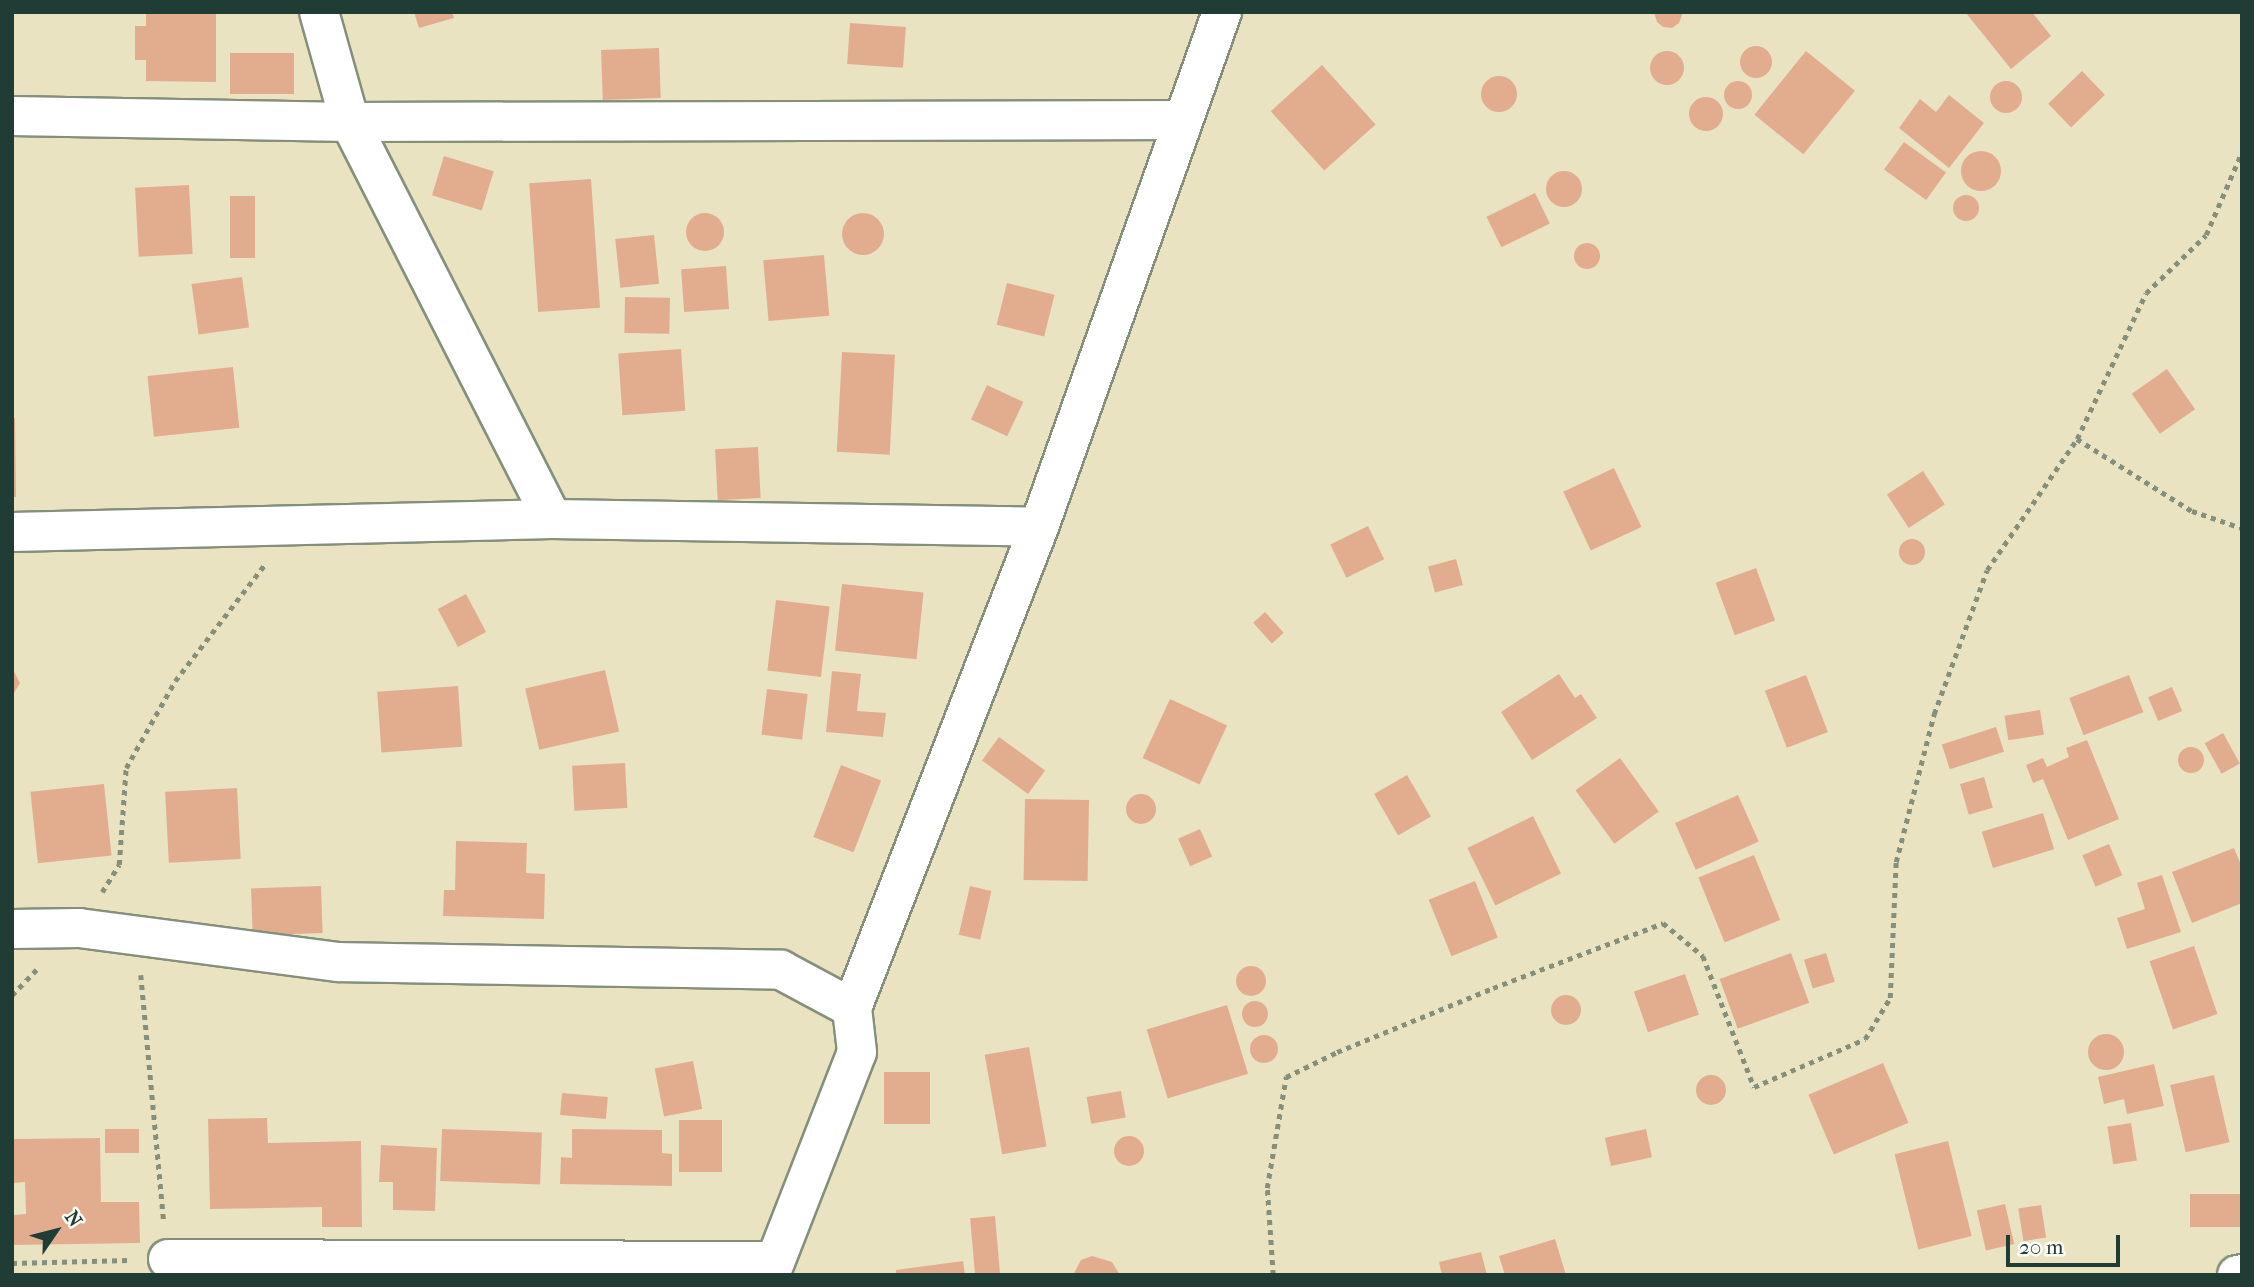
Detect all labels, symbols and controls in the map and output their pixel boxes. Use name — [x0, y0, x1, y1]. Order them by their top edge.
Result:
north arrow — [21, 1196, 91, 1266]
text: N — [60, 1207, 86, 1231]
scale bar — [2009, 1220, 2123, 1264]
text: 20 m — [2019, 1235, 2063, 1259]

